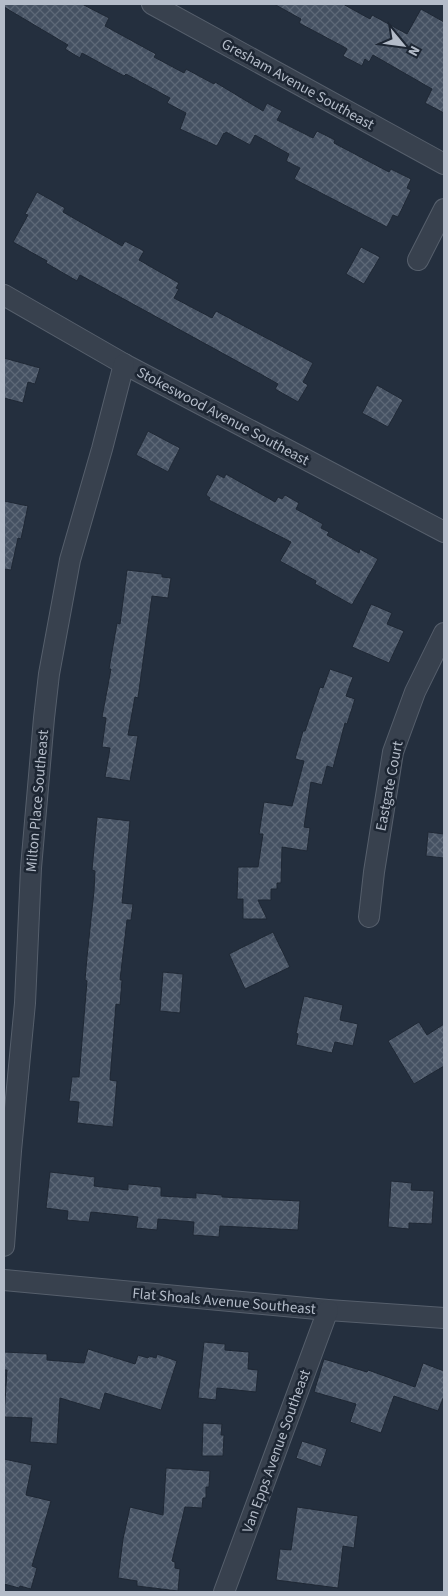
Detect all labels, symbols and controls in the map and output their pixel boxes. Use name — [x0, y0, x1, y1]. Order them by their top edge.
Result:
north arrow — [378, 20, 428, 70]
street label: Gresham Avenue Southeast — [218, 34, 378, 135]
text: N — [402, 42, 424, 60]
street label: Stokeswood Avenue Southeast — [133, 362, 313, 471]
street label: Milton Place Southeast — [21, 729, 54, 873]
street label: Eastgate Court — [370, 739, 409, 833]
street label: Flat Shoals Avenue Southeast — [131, 1283, 317, 1320]
street label: Van Epps Avenue Southeast — [237, 1366, 316, 1536]

